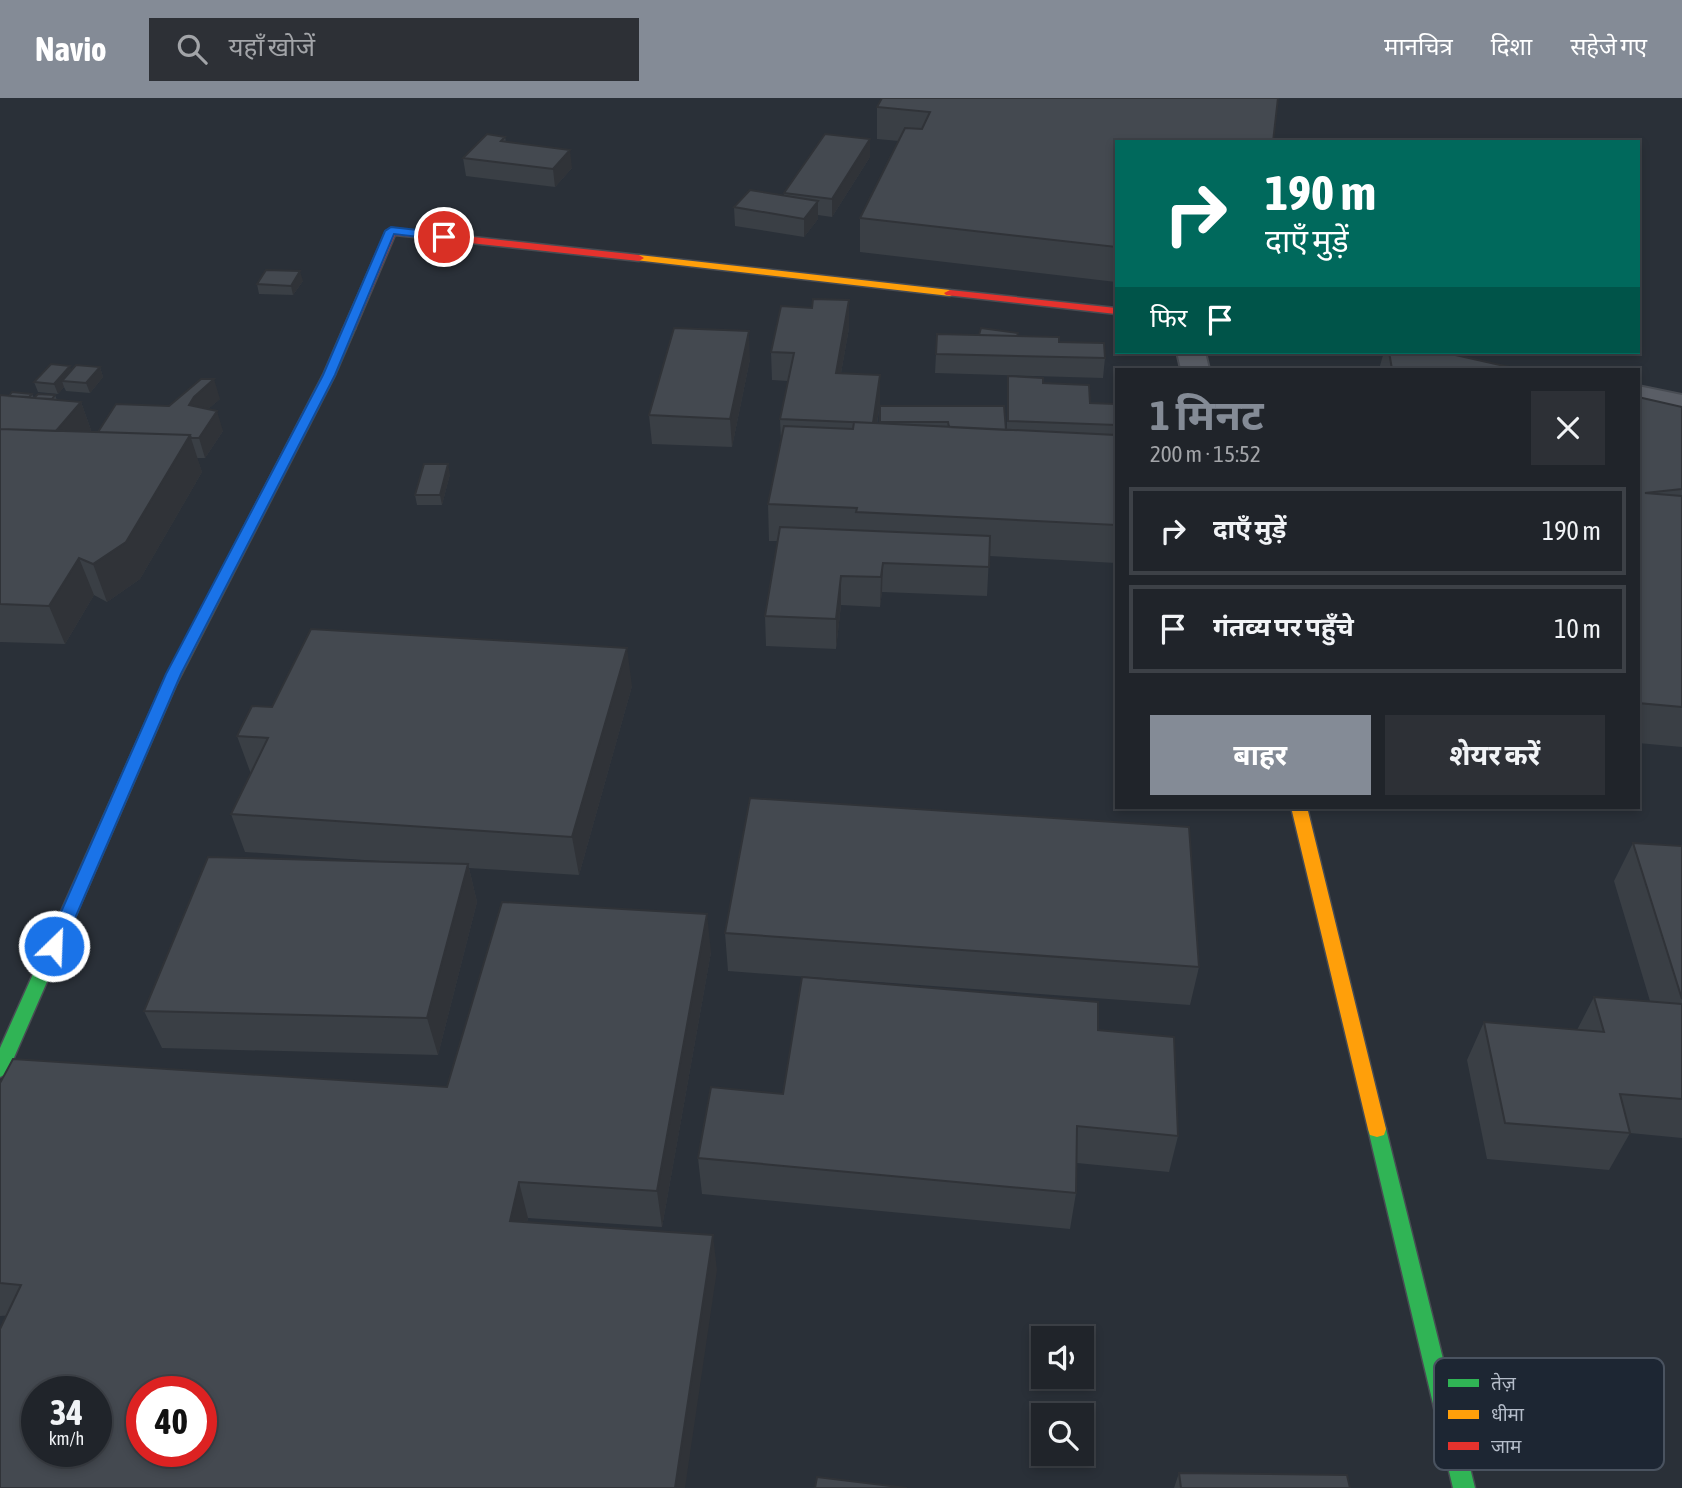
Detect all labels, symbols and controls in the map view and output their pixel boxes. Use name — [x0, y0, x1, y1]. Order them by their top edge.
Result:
search box — [149, 18, 639, 81]
text: Navio — [35, 30, 107, 68]
icon: search — [173, 30, 211, 68]
text: यहाँ खोजें — [229, 32, 315, 62]
text: मानचित्र — [1384, 33, 1453, 60]
text: दिशा — [1491, 33, 1532, 60]
text: सहेजे गए — [1570, 33, 1647, 60]
text: 190 m — [1265, 164, 1376, 220]
icon: right — [1150, 168, 1241, 259]
pin — [414, 207, 474, 267]
icon: arrive — [425, 218, 463, 256]
text: दाएँ मुड़ें — [1265, 222, 1349, 259]
icon: arrive — [1201, 301, 1239, 339]
text: फिर — [1150, 303, 1187, 333]
text: 1 मिनट — [1150, 391, 1264, 439]
button: close — [1531, 391, 1605, 465]
text: 200 m · 15:52 — [1150, 441, 1261, 467]
icon: right — [1154, 512, 1192, 550]
text: दाएँ मुड़ें — [1213, 514, 1286, 544]
text: 190 m — [1542, 516, 1601, 546]
icon: arrive — [1154, 610, 1192, 648]
text: गंतव्य पर पहुँचे — [1213, 612, 1354, 642]
text: 10 m — [1554, 614, 1601, 644]
button: बाहर — [1150, 715, 1371, 795]
button: शेयर करें — [1385, 715, 1605, 795]
position arrow — [17, 909, 91, 983]
map controls — [1031, 1326, 1094, 1466]
button: sound — [1031, 1326, 1094, 1389]
legend — [1434, 1358, 1664, 1470]
text: तेज़ — [1491, 1372, 1517, 1394]
speed limit sign: 40 — [126, 1376, 217, 1467]
text: 34 — [50, 1392, 83, 1432]
button: search — [1031, 1403, 1094, 1466]
text: धीमा — [1491, 1403, 1525, 1425]
text: km/h — [49, 1428, 84, 1449]
text: जाम — [1491, 1435, 1522, 1457]

